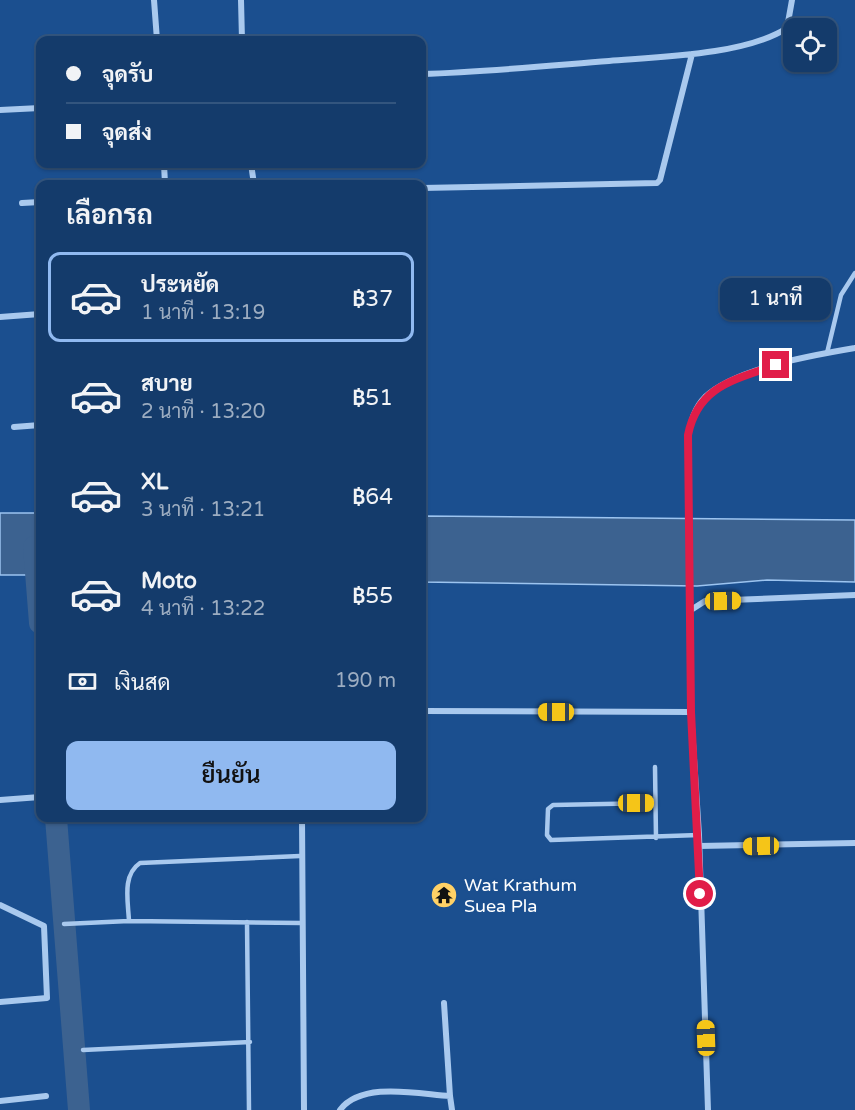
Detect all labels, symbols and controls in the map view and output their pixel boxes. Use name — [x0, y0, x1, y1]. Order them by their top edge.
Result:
map controls — [783, 18, 837, 72]
button: locate — [783, 18, 837, 72]
text: จุดรับ — [102, 62, 153, 88]
text: จุดส่ง — [102, 120, 152, 146]
text: เลือกรถ — [66, 199, 153, 232]
icon: car — [69, 270, 123, 324]
text: ประหยัด — [141, 272, 219, 298]
callout: 1 นาที — [720, 278, 832, 320]
text: ฿37 — [352, 286, 393, 312]
text: 1 นาที — [748, 287, 803, 311]
text: 1 นาที · 13:19 — [141, 301, 265, 325]
route end — [762, 351, 789, 378]
icon: car — [69, 369, 123, 423]
text: สบาย — [141, 371, 193, 397]
text: ฿51 — [352, 385, 393, 411]
text: 2 นาที · 13:20 — [141, 400, 265, 424]
icon: car — [69, 468, 123, 522]
text: XL — [141, 469, 168, 495]
text: ฿64 — [352, 484, 393, 510]
text: 3 นาที · 13:21 — [141, 498, 265, 522]
icon: car — [69, 567, 123, 621]
text: Moto — [141, 568, 197, 594]
text: ฿55 — [352, 583, 393, 609]
car — [705, 592, 741, 610]
text: 4 นาที · 13:22 — [141, 597, 265, 621]
icon: cash — [66, 665, 99, 698]
text: 190 m — [335, 669, 396, 693]
text: เงินสด — [114, 670, 171, 696]
car — [538, 703, 574, 721]
button: ยืนยัน — [66, 741, 396, 810]
car — [618, 794, 654, 812]
car — [743, 837, 779, 855]
place label: Wat Krathum Suea Pla — [464, 874, 577, 917]
temple icon: Wat Krathum Suea Pla — [429, 880, 459, 910]
route start — [686, 880, 713, 907]
car — [696, 1020, 716, 1056]

